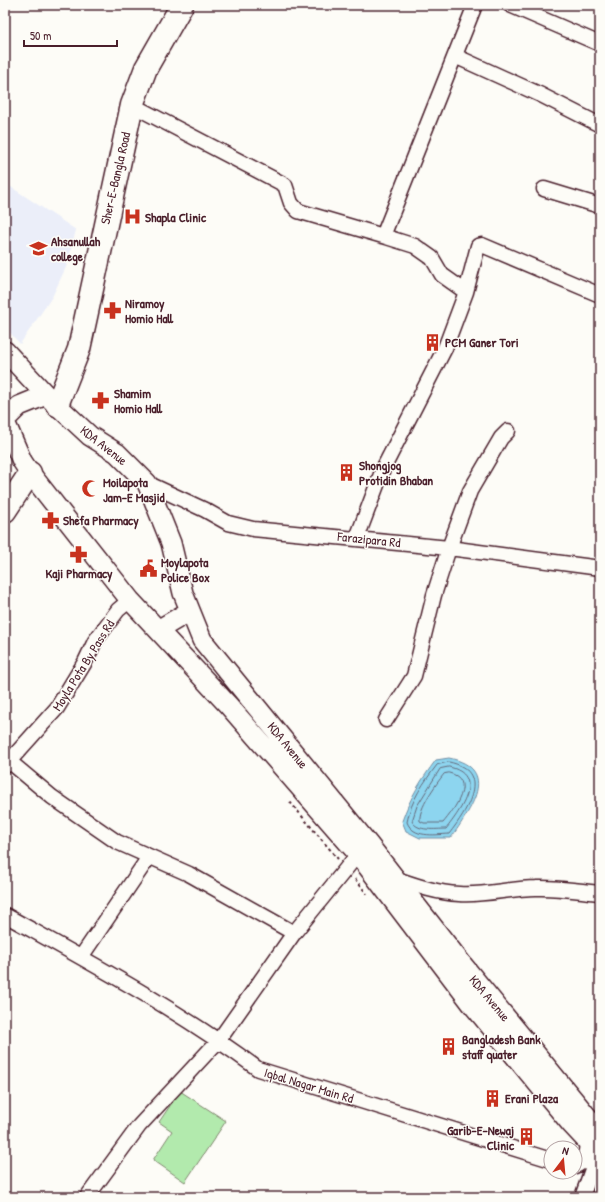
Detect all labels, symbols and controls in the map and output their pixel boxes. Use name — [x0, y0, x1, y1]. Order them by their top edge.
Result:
scale bar — [24, 22, 117, 48]
text: 50 m — [30, 27, 51, 44]
street label: Sher-E-Bangla Road — [96, 130, 134, 226]
hospital icon: Shapla Clinic — [122, 207, 142, 227]
place label: Shapla Clinic — [145, 208, 207, 227]
place label: Ahsanullah college — [51, 232, 101, 266]
school or university icon: Ahsanullah college — [28, 238, 48, 258]
place label: Niramoy Homio Hall — [125, 294, 173, 327]
pharmacy icon: Niramoy Homio Hall — [102, 300, 122, 320]
building icon: PCM Ganer Tori — [422, 332, 442, 352]
place label: PCM Ganer Tori — [445, 333, 519, 351]
place label: Shamim Homio Hall — [114, 384, 162, 417]
pharmacy icon: Shamim Homio Hall — [91, 390, 111, 410]
street label: KDA Avenue — [77, 421, 131, 469]
place label: Shongjog Protidin Bhaban — [359, 456, 433, 489]
building icon: Shongjog Protidin Bhaban — [336, 462, 356, 482]
place label: Moilapota Jam-E Masjid — [103, 473, 166, 506]
mosque icon: Moilapota Jam-E Masjid — [80, 479, 100, 499]
pharmacy icon: Shefa Pharmacy — [40, 510, 60, 530]
place label: Shefa Pharmacy — [63, 511, 139, 530]
street label: Farazipara Rd — [336, 527, 401, 551]
pharmacy icon: Kaji Pharmacy — [69, 544, 89, 564]
place label: Moylapota Police Box — [161, 553, 210, 586]
public building icon: Moylapota Police Box — [138, 559, 158, 579]
place label: Kaji Pharmacy — [45, 564, 113, 583]
street label: Moyla Pota By Pass Rd — [48, 616, 118, 714]
street label: KDA Avenue — [264, 718, 312, 772]
street label: KDA Avenue — [465, 971, 515, 1025]
place label: Bangladesh Bank staff quater — [462, 1030, 541, 1064]
building icon: Bangladesh Bank staff quater — [439, 1036, 459, 1056]
street label: Iqbal Nagar Main Rd — [262, 1063, 356, 1107]
building icon: Erani Plaza — [482, 1088, 502, 1108]
place label: Erani Plaza — [505, 1089, 559, 1107]
place label: Garib-E-Newaj Clinic — [447, 1121, 515, 1154]
building icon: Garib-E-Newaj Clinic — [517, 1127, 537, 1147]
north arrow — [543, 1140, 583, 1180]
text: N — [561, 1143, 571, 1158]

